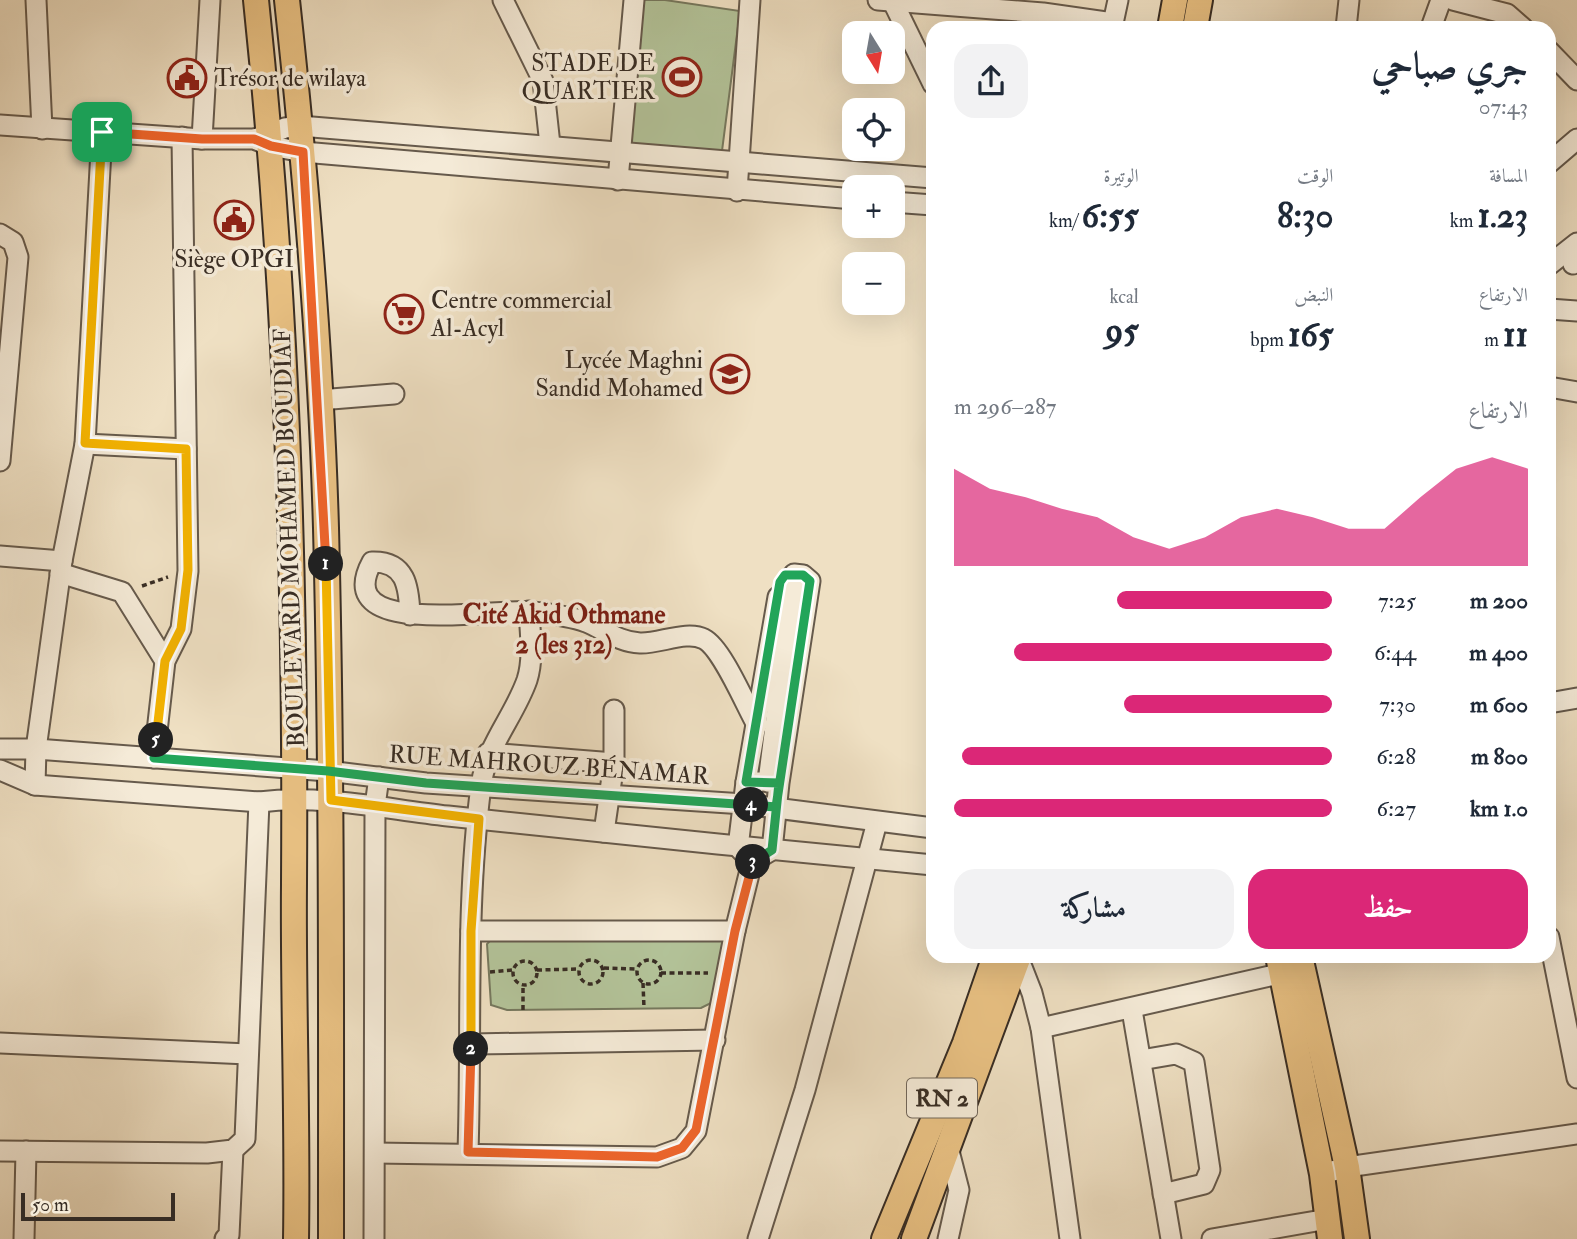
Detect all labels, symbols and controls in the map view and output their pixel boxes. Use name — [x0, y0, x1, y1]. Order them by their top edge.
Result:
north arrow — [842, 21, 905, 84]
map controls — [842, 21, 905, 315]
text: جري صباحي — [1372, 42, 1528, 90]
button: share — [954, 44, 1028, 118]
place label: STADE DE QUARTIER — [522, 48, 656, 107]
sports icon: STADE DE QUARTIER — [661, 56, 703, 98]
public building icon: Trésor de wilaya — [166, 57, 208, 99]
place label: Trésor de wilaya — [214, 63, 367, 94]
text: 07:43 — [1479, 92, 1528, 121]
button: locate — [842, 98, 905, 161]
pin — [72, 102, 132, 162]
icon: arrive — [83, 113, 121, 151]
text: الوتيرة — [1104, 164, 1139, 188]
text: الوقت — [1297, 164, 1333, 188]
text: المسافة — [1489, 164, 1528, 188]
button: + — [842, 175, 905, 238]
text: 6:55 — [1082, 194, 1139, 238]
text: 8:30 — [1277, 194, 1333, 238]
text: 1.23 — [1478, 194, 1528, 238]
public building icon: Siège OPGI — [213, 199, 255, 241]
text: /km — [1049, 209, 1082, 233]
text: km — [1450, 209, 1478, 233]
place label: Siège OPGI — [174, 244, 294, 275]
button: − — [842, 252, 905, 315]
text: النبض — [1294, 283, 1333, 307]
text: الارتفاع — [1479, 283, 1528, 307]
place label: Centre commercial Al-Acyl — [430, 285, 612, 344]
text: kcal — [1110, 285, 1139, 309]
supermarket icon: Centre commercial Al-Acyl — [383, 293, 425, 335]
text: 95 — [1105, 309, 1139, 353]
text: 165 — [1288, 313, 1333, 357]
text: 11 — [1503, 313, 1528, 357]
street label: BOULEVARD MOHAMED BOUDIAF — [267, 328, 312, 748]
text: bpm — [1250, 328, 1288, 352]
text: m — [1484, 328, 1503, 352]
place label: Lycée Maghni Sandid Mohamed — [536, 345, 703, 404]
school or university icon: Lycée Maghni Sandid Mohamed — [709, 353, 751, 395]
text: 287–296 m — [954, 392, 1056, 421]
text: الارتفاع — [1468, 396, 1528, 425]
pin: 1 — [308, 546, 344, 582]
text: 1 — [322, 551, 329, 575]
text: 7:25 — [1378, 586, 1416, 615]
text: 200 m — [1470, 586, 1528, 615]
district label: Cité Akid Othmane 2 (les 312) — [463, 599, 666, 661]
text: 6:44 — [1374, 638, 1416, 667]
text: 400 m — [1469, 638, 1528, 667]
text: 7:30 — [1379, 690, 1416, 719]
text: 600 m — [1470, 690, 1528, 719]
pin: 5 — [138, 722, 174, 758]
text: 5 — [151, 727, 160, 751]
street label: RUE MAHROUZ BÉNAMAR — [388, 738, 711, 792]
text: 6:28 — [1376, 742, 1416, 771]
text: 800 m — [1471, 742, 1528, 771]
pin: 4 — [734, 788, 768, 822]
text: 4 — [745, 792, 756, 816]
text: 6:27 — [1377, 794, 1416, 823]
text: 1.0 km — [1470, 794, 1528, 823]
pin: 3 — [736, 844, 770, 880]
text: 3 — [749, 849, 756, 873]
button: مشاركة — [954, 869, 1234, 949]
button: حفظ — [1248, 869, 1528, 949]
pin: 2 — [454, 1032, 489, 1066]
text: 2 — [466, 1036, 475, 1060]
road number: RN 2 — [907, 1078, 977, 1118]
scale bar — [21, 1190, 175, 1222]
text: 50 m — [32, 1193, 69, 1217]

